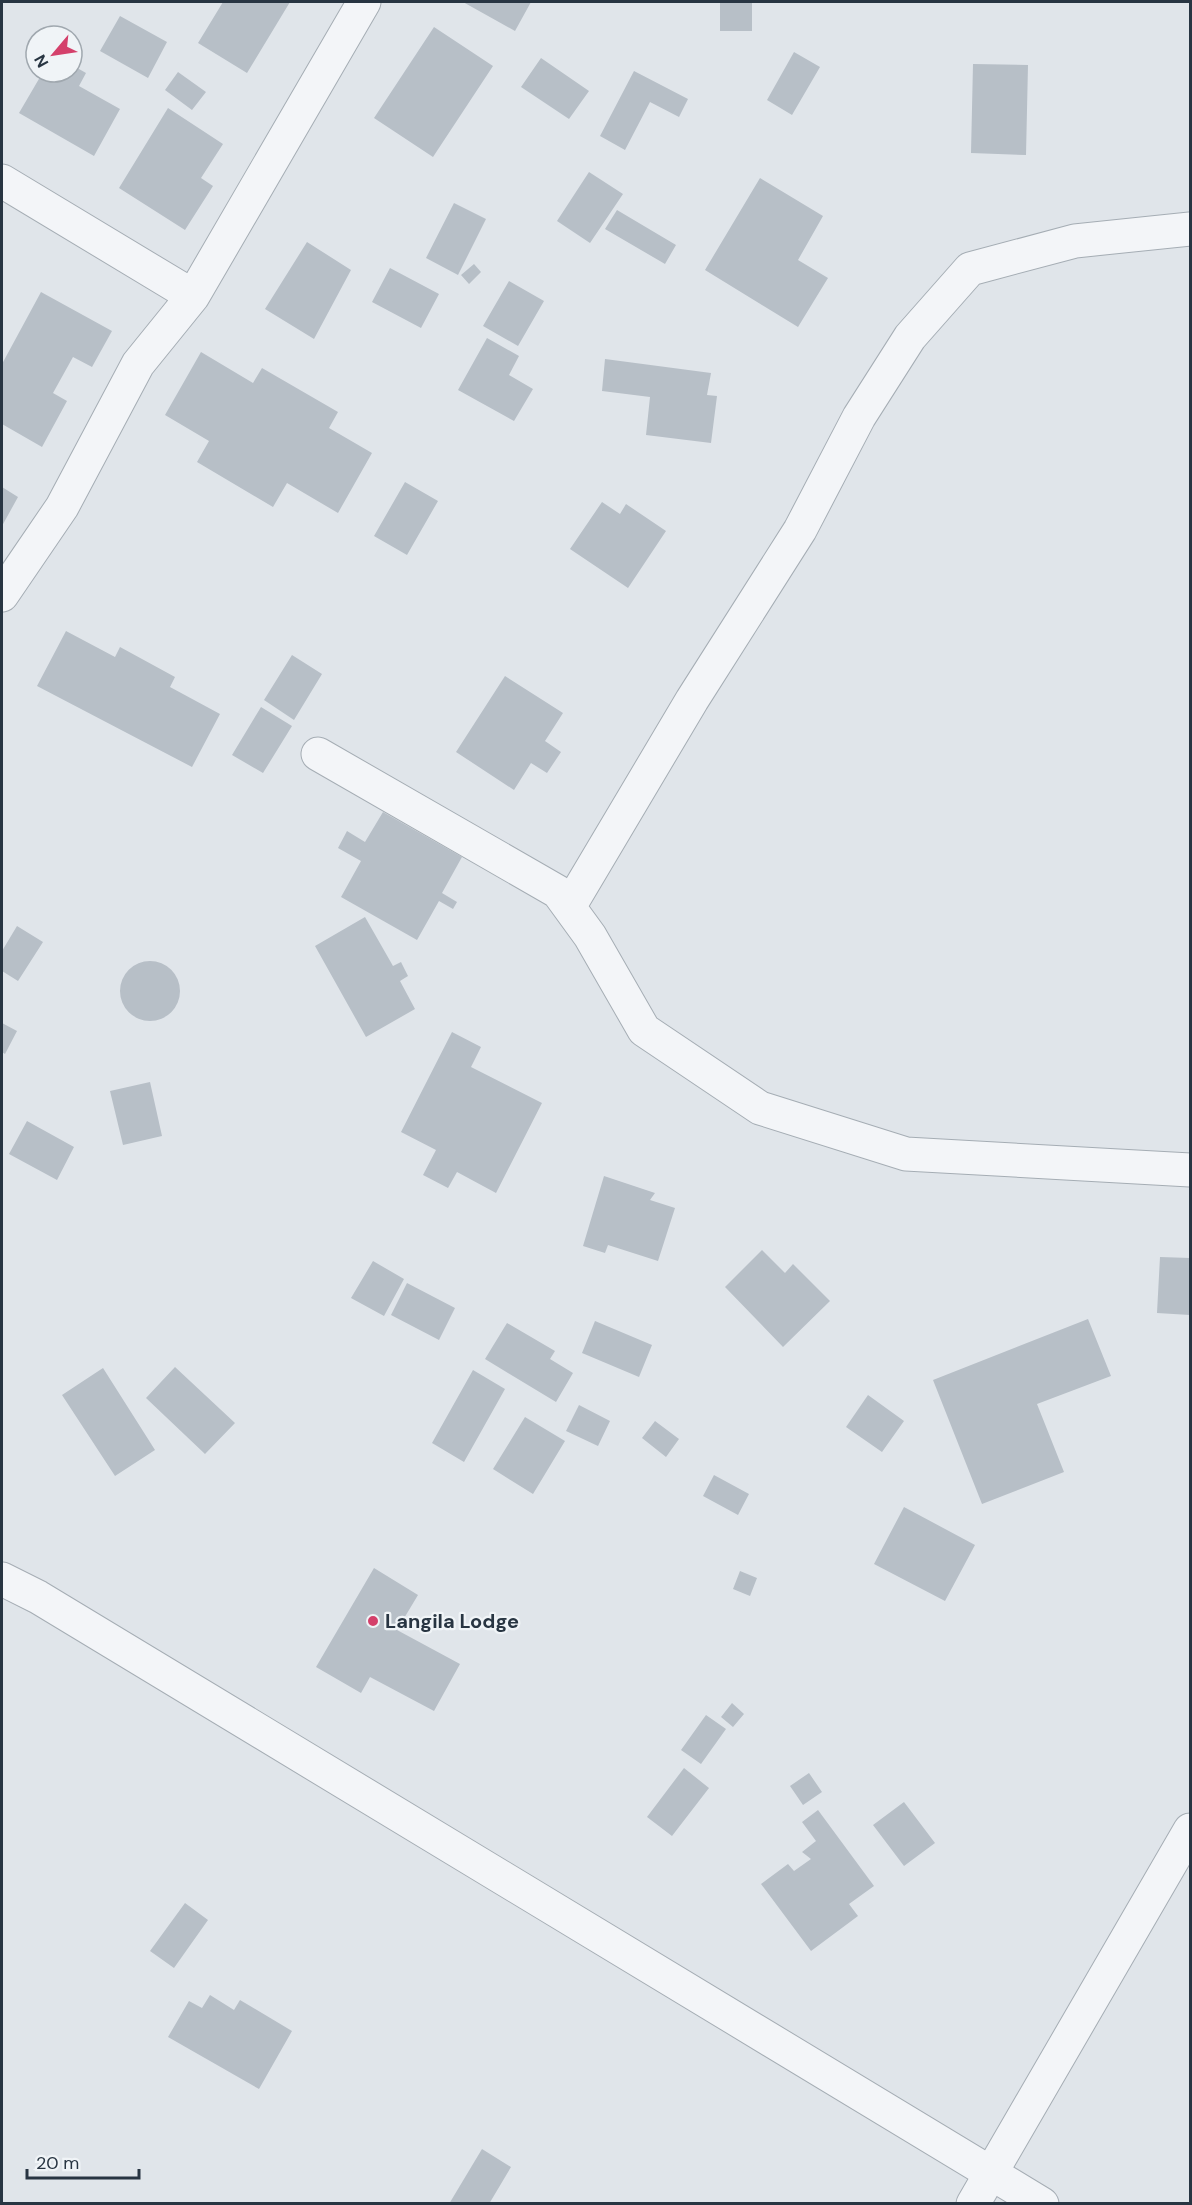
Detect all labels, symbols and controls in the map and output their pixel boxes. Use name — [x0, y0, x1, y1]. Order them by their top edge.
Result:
north arrow — [24, 24, 84, 84]
text: N — [29, 51, 53, 71]
place label: Langila Lodge — [385, 1608, 519, 1634]
marker: Langila Lodge — [366, 1614, 380, 1628]
scale bar — [27, 2142, 140, 2180]
text: 20 m — [36, 2151, 79, 2175]

